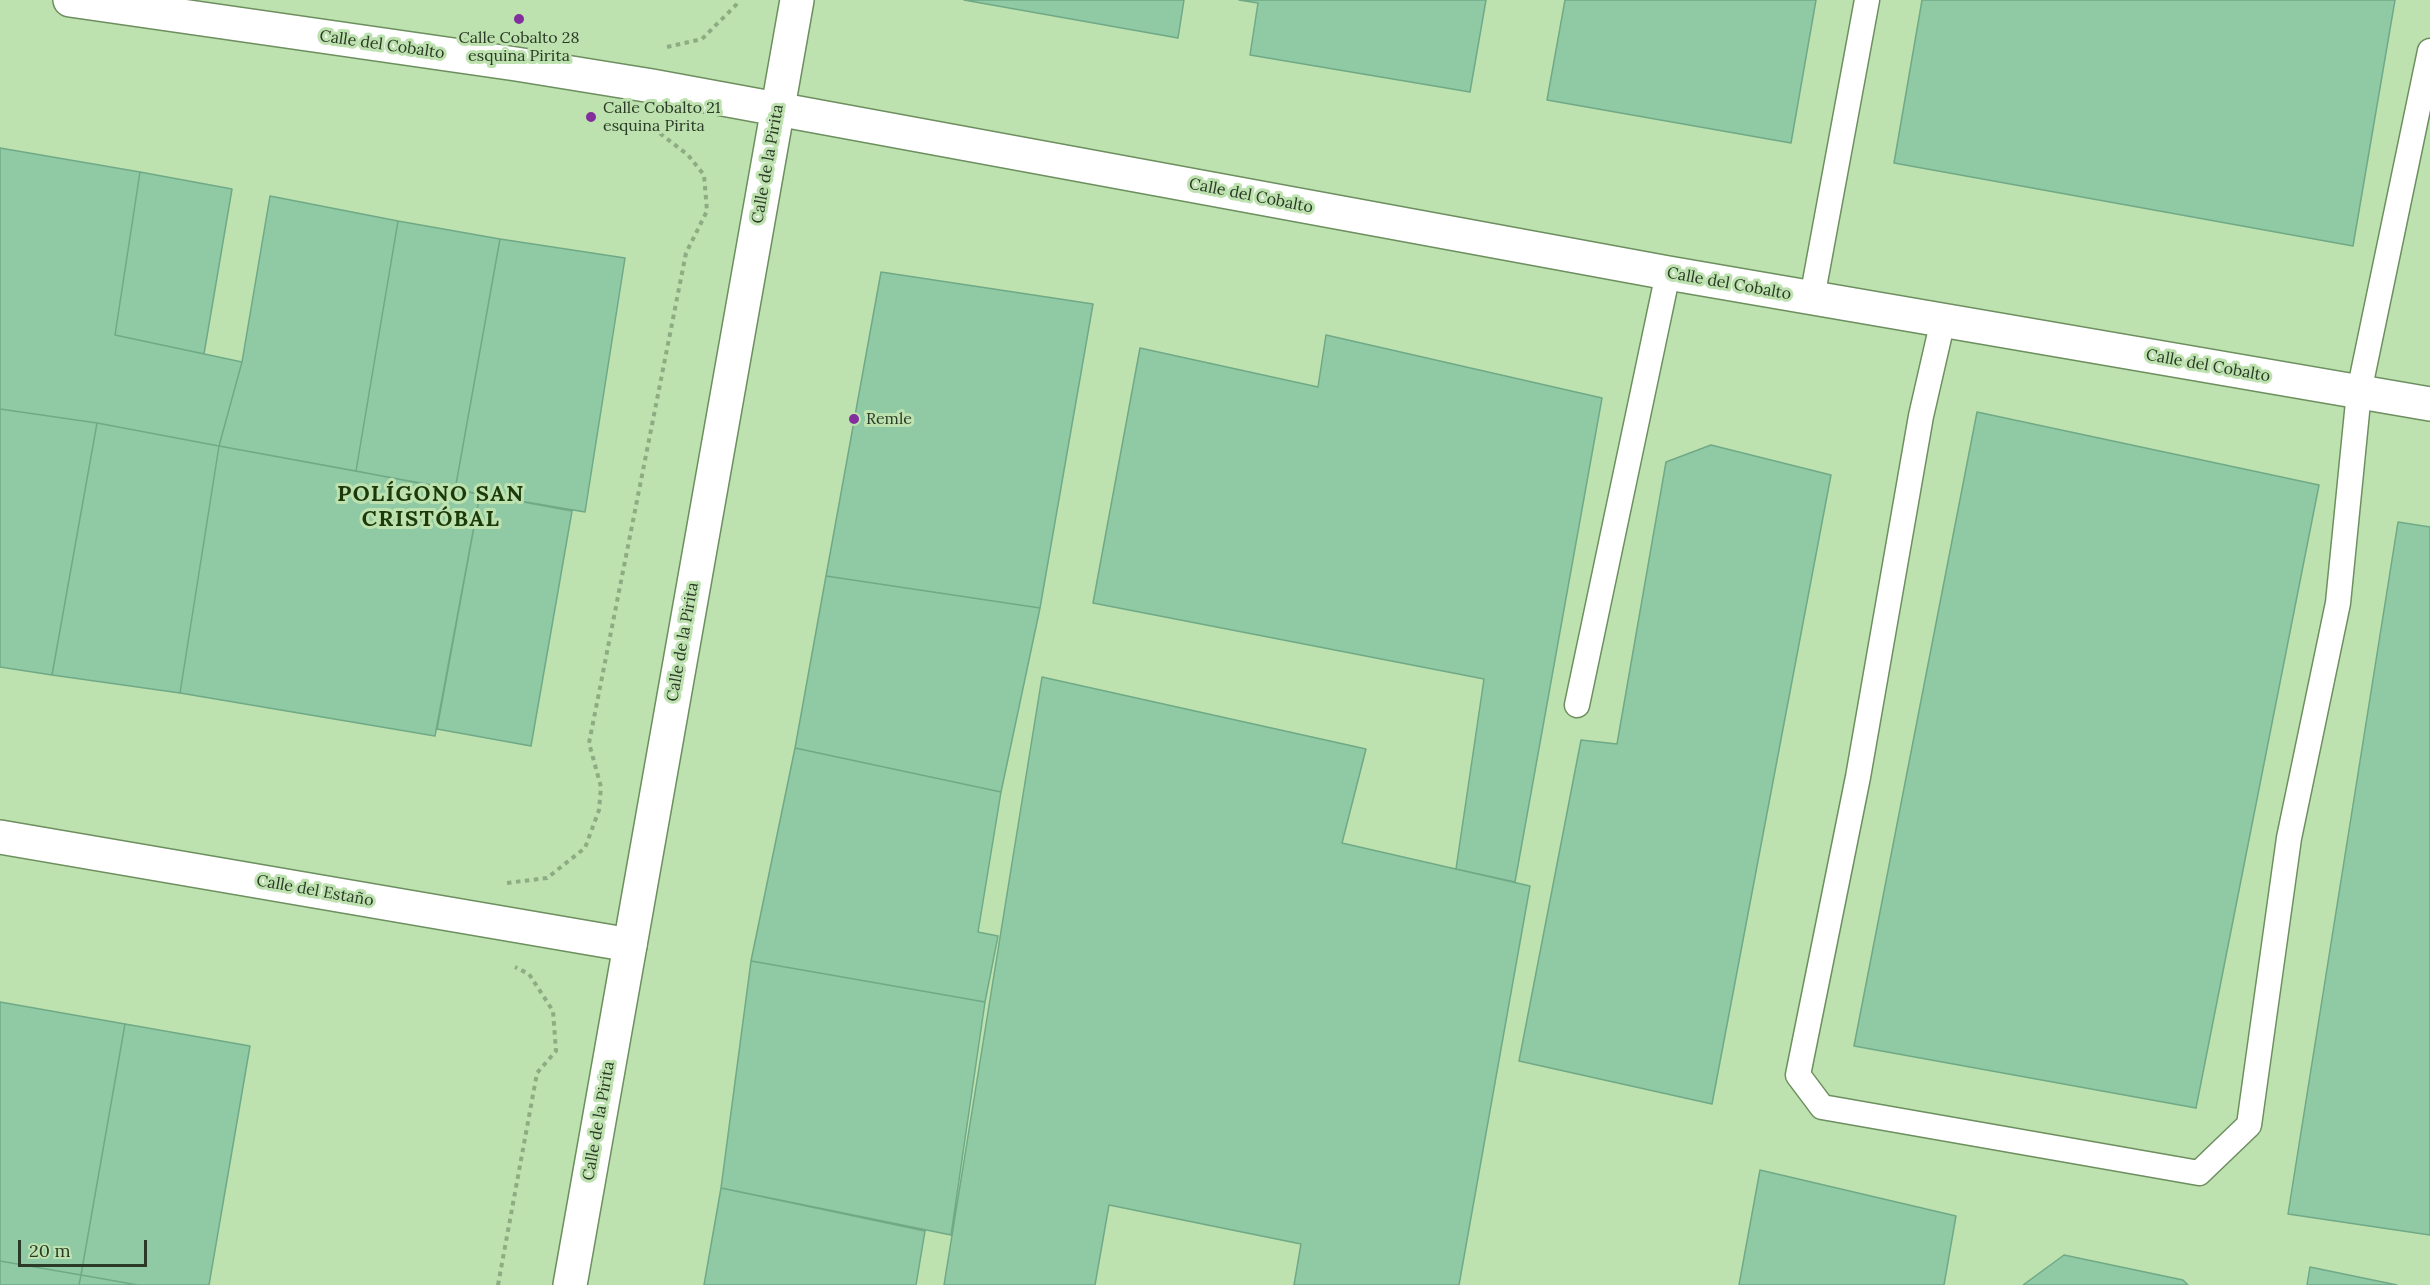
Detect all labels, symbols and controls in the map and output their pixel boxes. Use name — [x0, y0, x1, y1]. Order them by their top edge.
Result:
marker: Calle Cobalto 28 esquina Pirita — [512, 12, 526, 26]
street label: Calle del Cobalto — [318, 27, 446, 63]
place label: Calle Cobalto 28 esquina Pirita — [459, 28, 579, 66]
place label: Calle Cobalto 21 esquina Pirita — [603, 98, 721, 136]
street label: Calle de la Pirita — [748, 103, 788, 225]
marker: Calle Cobalto 21 esquina Pirita — [584, 110, 598, 124]
street label: Calle del Cobalto — [1187, 175, 1315, 217]
street label: Calle del Cobalto — [1665, 264, 1793, 304]
street label: Calle del Cobalto — [2144, 346, 2272, 386]
place label: Remle — [866, 409, 912, 429]
marker: Remle — [847, 412, 861, 426]
district label: POLÍGONO SAN CRISTÓBAL — [337, 482, 525, 534]
street label: Calle de la Pirita — [663, 581, 703, 703]
street label: Calle del Estaño — [255, 871, 375, 911]
street label: Calle de la Pirita — [579, 1060, 619, 1182]
scale bar — [21, 1228, 150, 1266]
text: 20 m — [29, 1239, 71, 1262]

